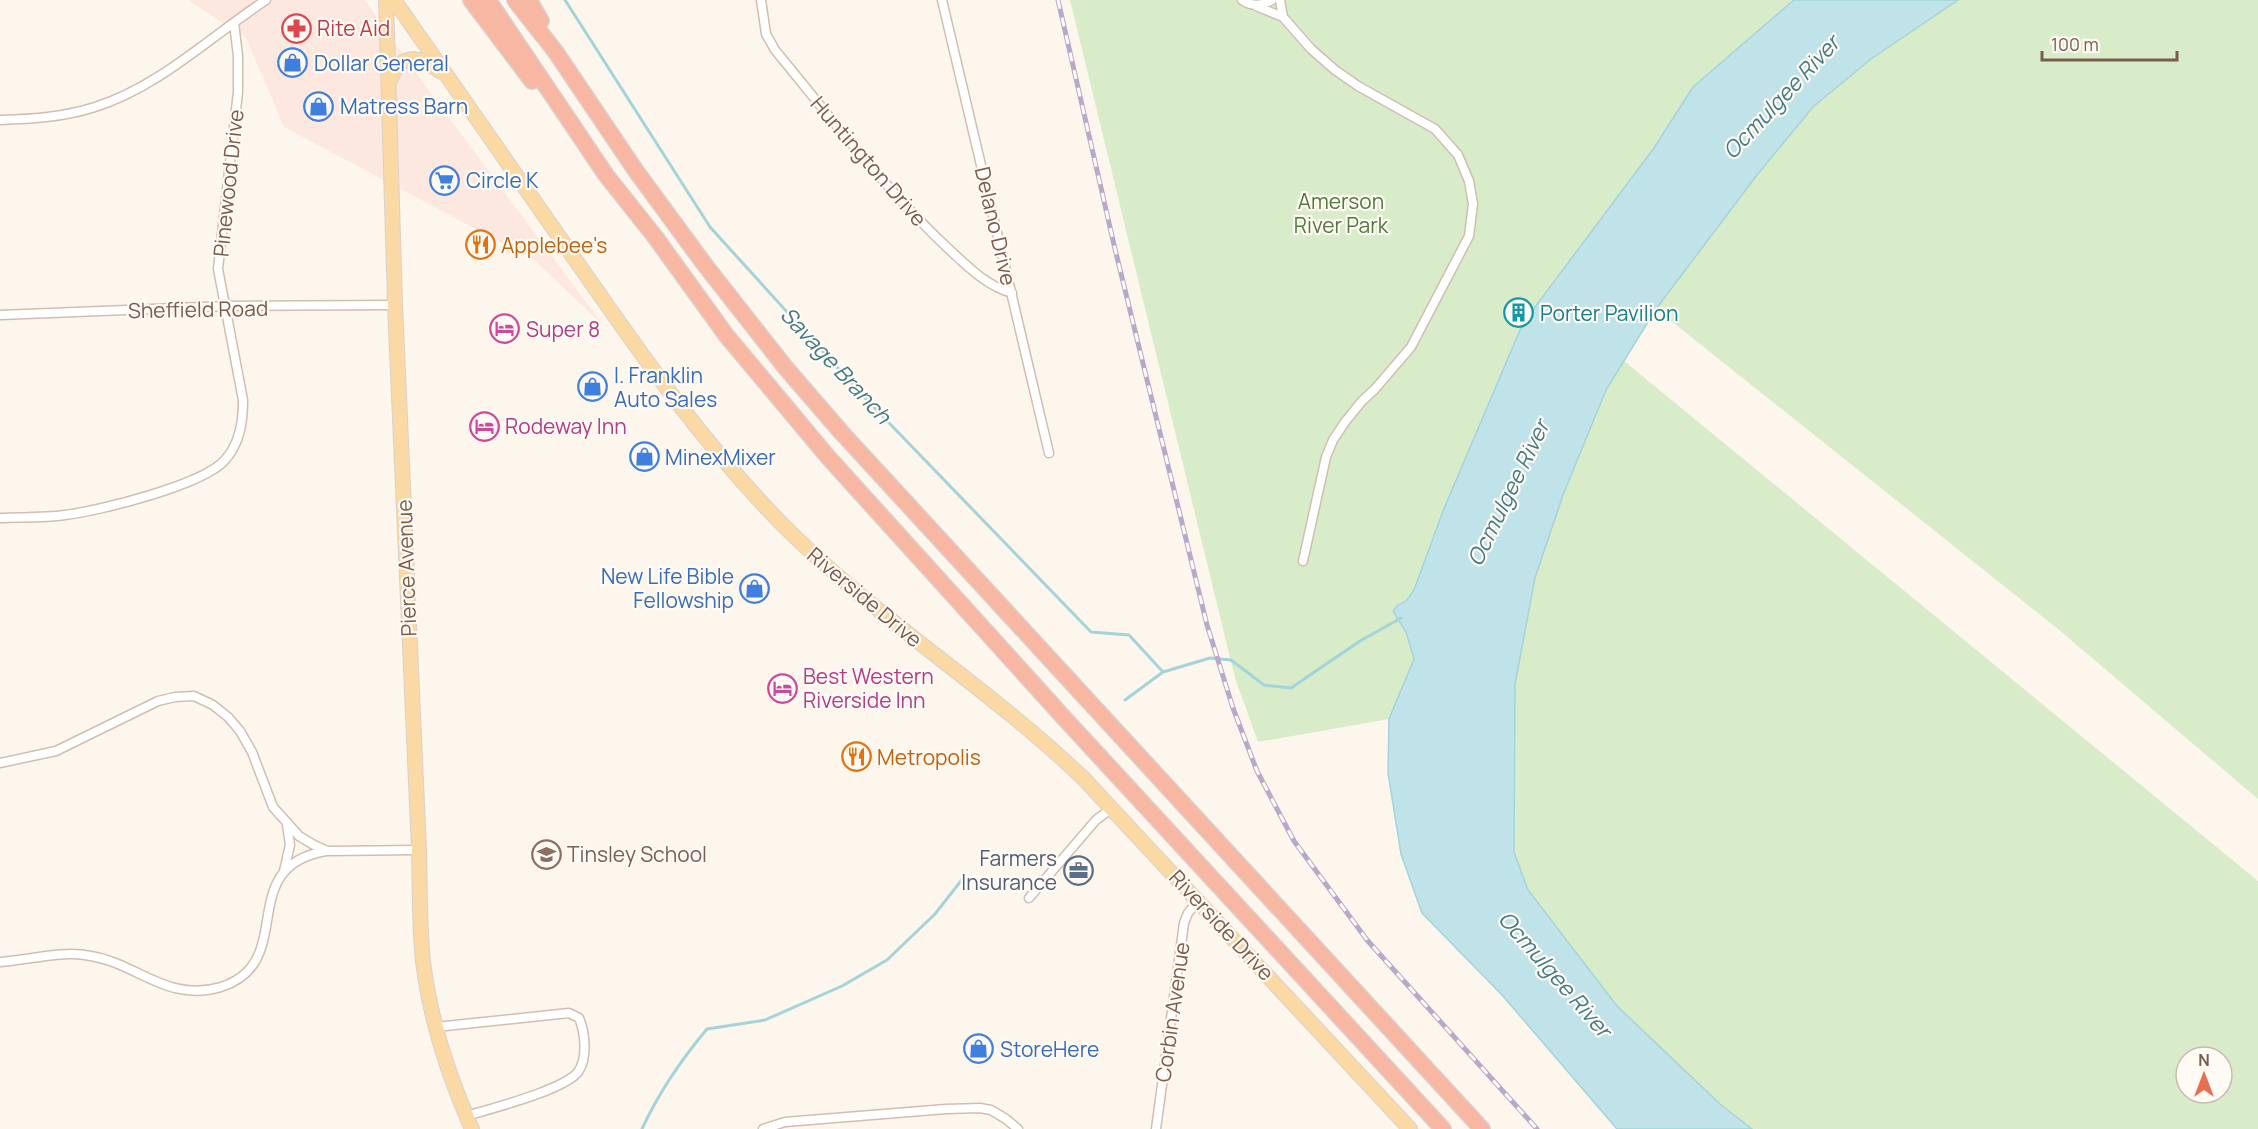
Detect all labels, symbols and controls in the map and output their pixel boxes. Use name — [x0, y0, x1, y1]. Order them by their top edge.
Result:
pharmacy icon: Rite Aid — [280, 12, 312, 44]
place label: Rite Aid — [317, 14, 390, 42]
scale bar — [2042, 24, 2177, 62]
water label: Ocmulgee River — [1716, 27, 1848, 165]
text: 100 m — [2051, 32, 2099, 56]
shop icon: Dollar General — [277, 47, 309, 79]
place label: Dollar General — [314, 49, 449, 77]
shop icon: Matress Barn — [303, 90, 335, 122]
street label: Huntington Drive — [805, 90, 933, 232]
place label: Matress Barn — [340, 92, 468, 120]
street label: Pinewood Drive — [206, 108, 250, 258]
supermarket icon: Circle K — [429, 164, 461, 196]
street label: Delano Drive — [969, 164, 1023, 288]
place label: Circle K — [466, 166, 539, 194]
park label: Amerson River Park — [1294, 187, 1389, 239]
restaurant icon: Applebee's — [464, 229, 496, 261]
place label: Applebee's — [501, 231, 607, 259]
street label: Sheffield Road — [128, 294, 268, 324]
building icon: Porter Pavilion — [1503, 297, 1535, 329]
place label: Porter Pavilion — [1540, 299, 1678, 327]
water label: Savage Branch — [774, 300, 899, 431]
hotel icon: Super 8 — [489, 313, 521, 345]
place label: Super 8 — [526, 315, 600, 343]
place label: I. Franklin Auto Sales — [614, 361, 717, 413]
shop icon: I. Franklin Auto Sales — [577, 371, 609, 403]
hotel icon: Rodeway Inn — [468, 410, 500, 442]
place label: Rodeway Inn — [505, 412, 627, 440]
water label: Ocmulgee River — [1460, 412, 1558, 571]
shop icon: MinexMixer — [628, 441, 660, 473]
place label: MinexMixer — [665, 443, 776, 471]
street label: Pierce Avenue — [390, 499, 422, 637]
street label: Riverside Drive — [802, 541, 928, 653]
place label: New Life Bible Fellowship — [601, 562, 734, 614]
shop icon: New Life Bible Fellowship — [739, 572, 771, 604]
place label: Best Western Riverside Inn — [803, 662, 934, 714]
hotel icon: Best Western Riverside Inn — [766, 672, 798, 704]
restaurant icon: Metropolis — [840, 741, 872, 773]
place label: Metropolis — [877, 743, 981, 771]
school or university icon: Tinsley School — [530, 838, 562, 870]
place label: Tinsley School — [567, 840, 707, 868]
place label: Farmers Insurance — [961, 844, 1057, 896]
office icon: Farmers Insurance — [1062, 854, 1094, 886]
street label: Riverside Drive — [1163, 864, 1281, 986]
water label: Ocmulgee River — [1492, 904, 1620, 1046]
street label: Corbin Avenue — [1148, 940, 1196, 1084]
shop icon: StoreHere — [963, 1033, 995, 1065]
place label: StoreHere — [1000, 1035, 1099, 1063]
north arrow — [2174, 1045, 2234, 1105]
text: N — [2198, 1049, 2210, 1071]

